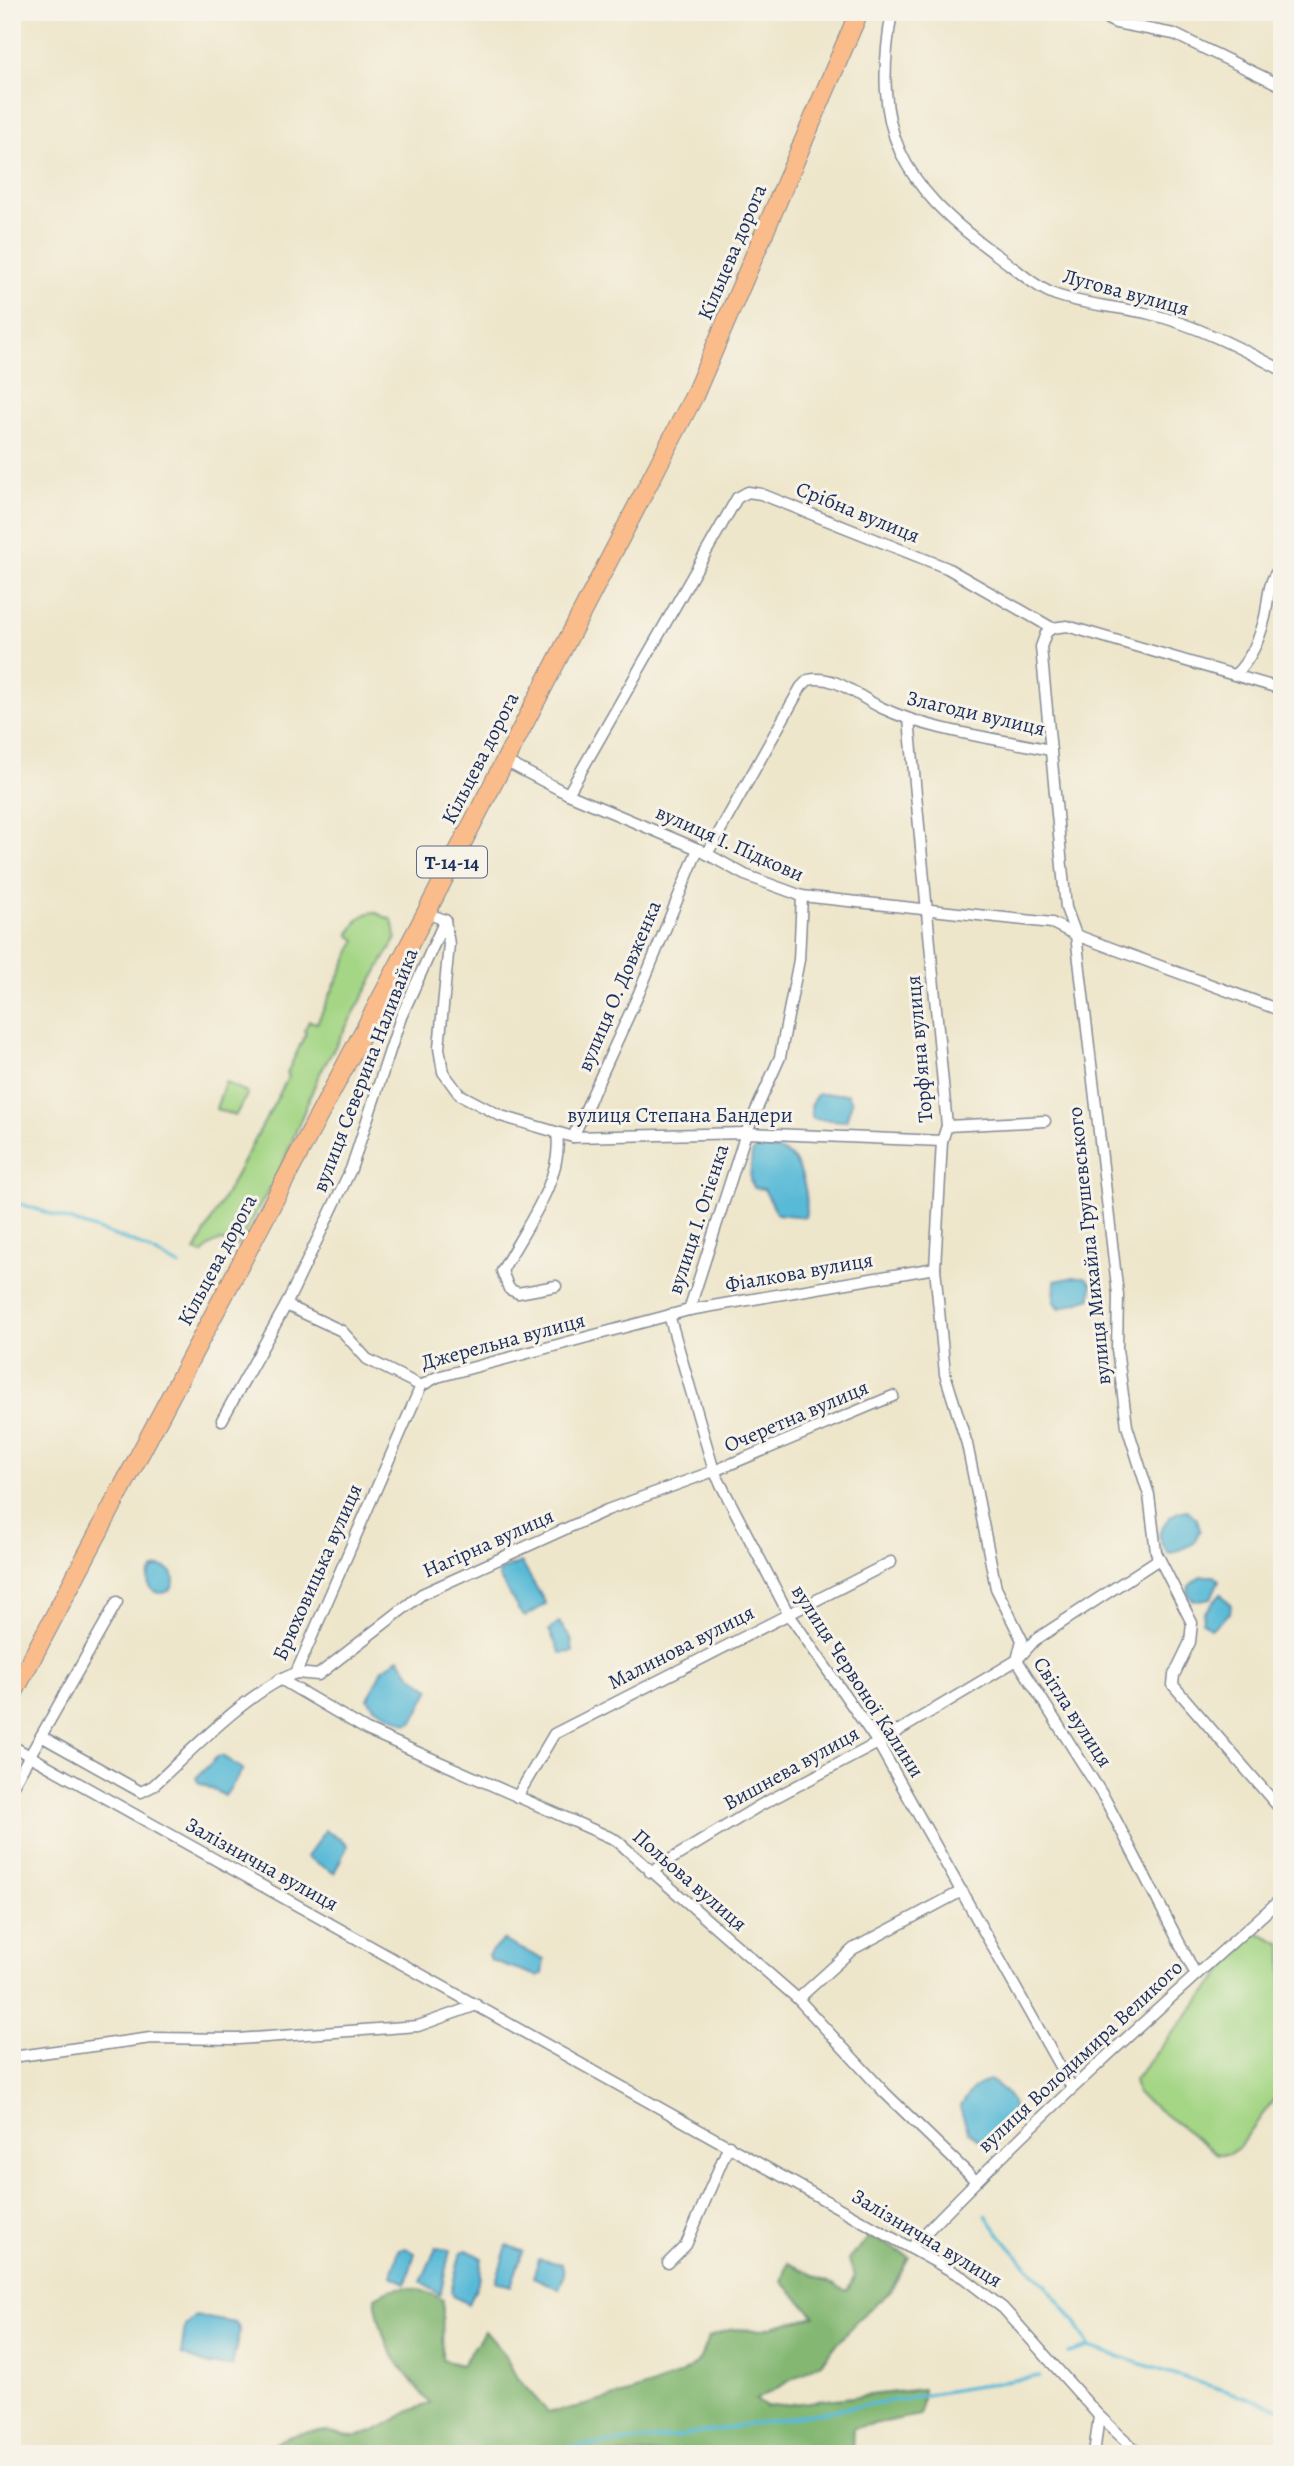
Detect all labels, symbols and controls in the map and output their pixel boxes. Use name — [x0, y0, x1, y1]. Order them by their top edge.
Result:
street label: Кільцева дорога — [691, 179, 773, 324]
street label: Лугова вулиця — [1060, 262, 1192, 322]
street label: Срібна вулиця — [792, 474, 924, 550]
street label: Злагоди вулиця — [904, 683, 1048, 743]
street label: Кільцева дорога — [435, 687, 526, 829]
street label: вулиця І. Підкови — [651, 798, 809, 888]
road number: Т-14-14 — [417, 846, 487, 877]
street label: вулиця О. Довженка — [570, 896, 668, 1076]
street label: вулиця Северина Наливайка — [305, 944, 425, 1196]
street label: Торф'яна вулиця — [899, 974, 939, 1124]
street label: вулиця Степана Бандери — [567, 1101, 793, 1129]
street label: вулиця Михайла Грушевського — [1060, 1106, 1118, 1386]
street label: вулиця І. Огієнка — [661, 1140, 736, 1298]
street label: Кільцева дорога — [171, 1189, 264, 1331]
street label: Фіалкова вулиця — [723, 1245, 875, 1299]
street label: Джерельна вулиця — [418, 1306, 588, 1376]
street label: Очеретна вулиця — [720, 1373, 872, 1459]
street label: Брюховицька вулиця — [265, 1479, 369, 1665]
street label: Нагірна вулиця — [418, 1502, 558, 1584]
street label: вулиця Червоної Калини — [785, 1579, 931, 1783]
street label: Малинова вулиця — [603, 1598, 759, 1696]
street label: Світла вулиця — [1027, 1651, 1119, 1773]
street label: Вишнева вулиця — [718, 1719, 864, 1817]
street label: Залізнична вулиця — [181, 1810, 343, 1918]
street label: Польова вулиця — [627, 1822, 753, 1938]
street label: вулиця Володимира Великого — [971, 1953, 1189, 2159]
street label: Залізнична вулиця — [847, 2182, 1007, 2294]

